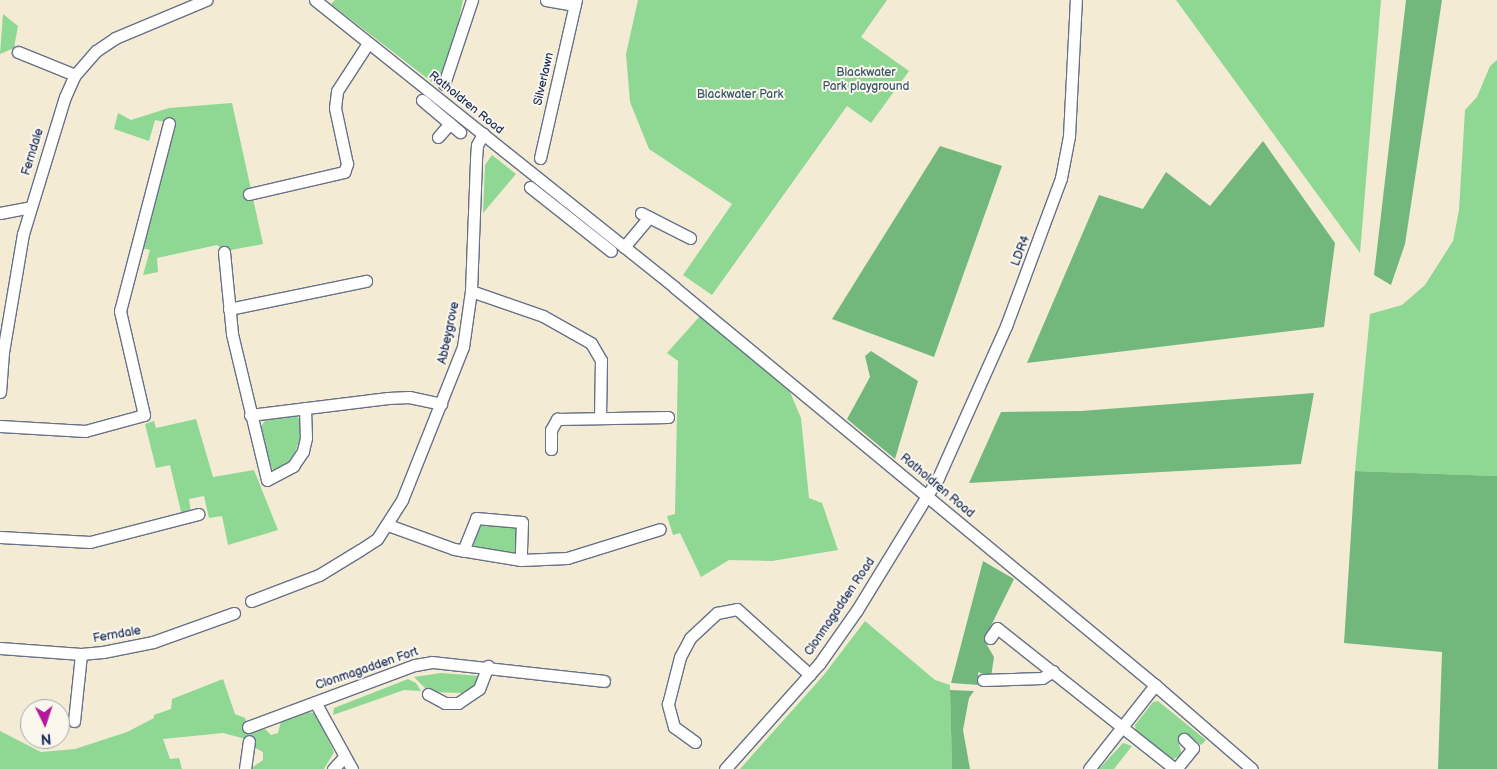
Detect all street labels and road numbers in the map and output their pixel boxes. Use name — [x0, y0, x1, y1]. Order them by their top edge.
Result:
street label: Silverlawn — [531, 51, 557, 107]
street label: Ratholdren Road — [426, 68, 506, 138]
street label: Ferndale — [19, 127, 47, 177]
street label: LDR4 — [1009, 234, 1033, 268]
street label: Abbeygrove — [435, 300, 463, 366]
street label: Ratholdren Road — [897, 451, 977, 521]
street label: Clonmagadden Road — [802, 555, 878, 659]
street label: Ferndale — [92, 624, 142, 646]
street label: Clonmagadden Fort — [314, 645, 420, 693]

